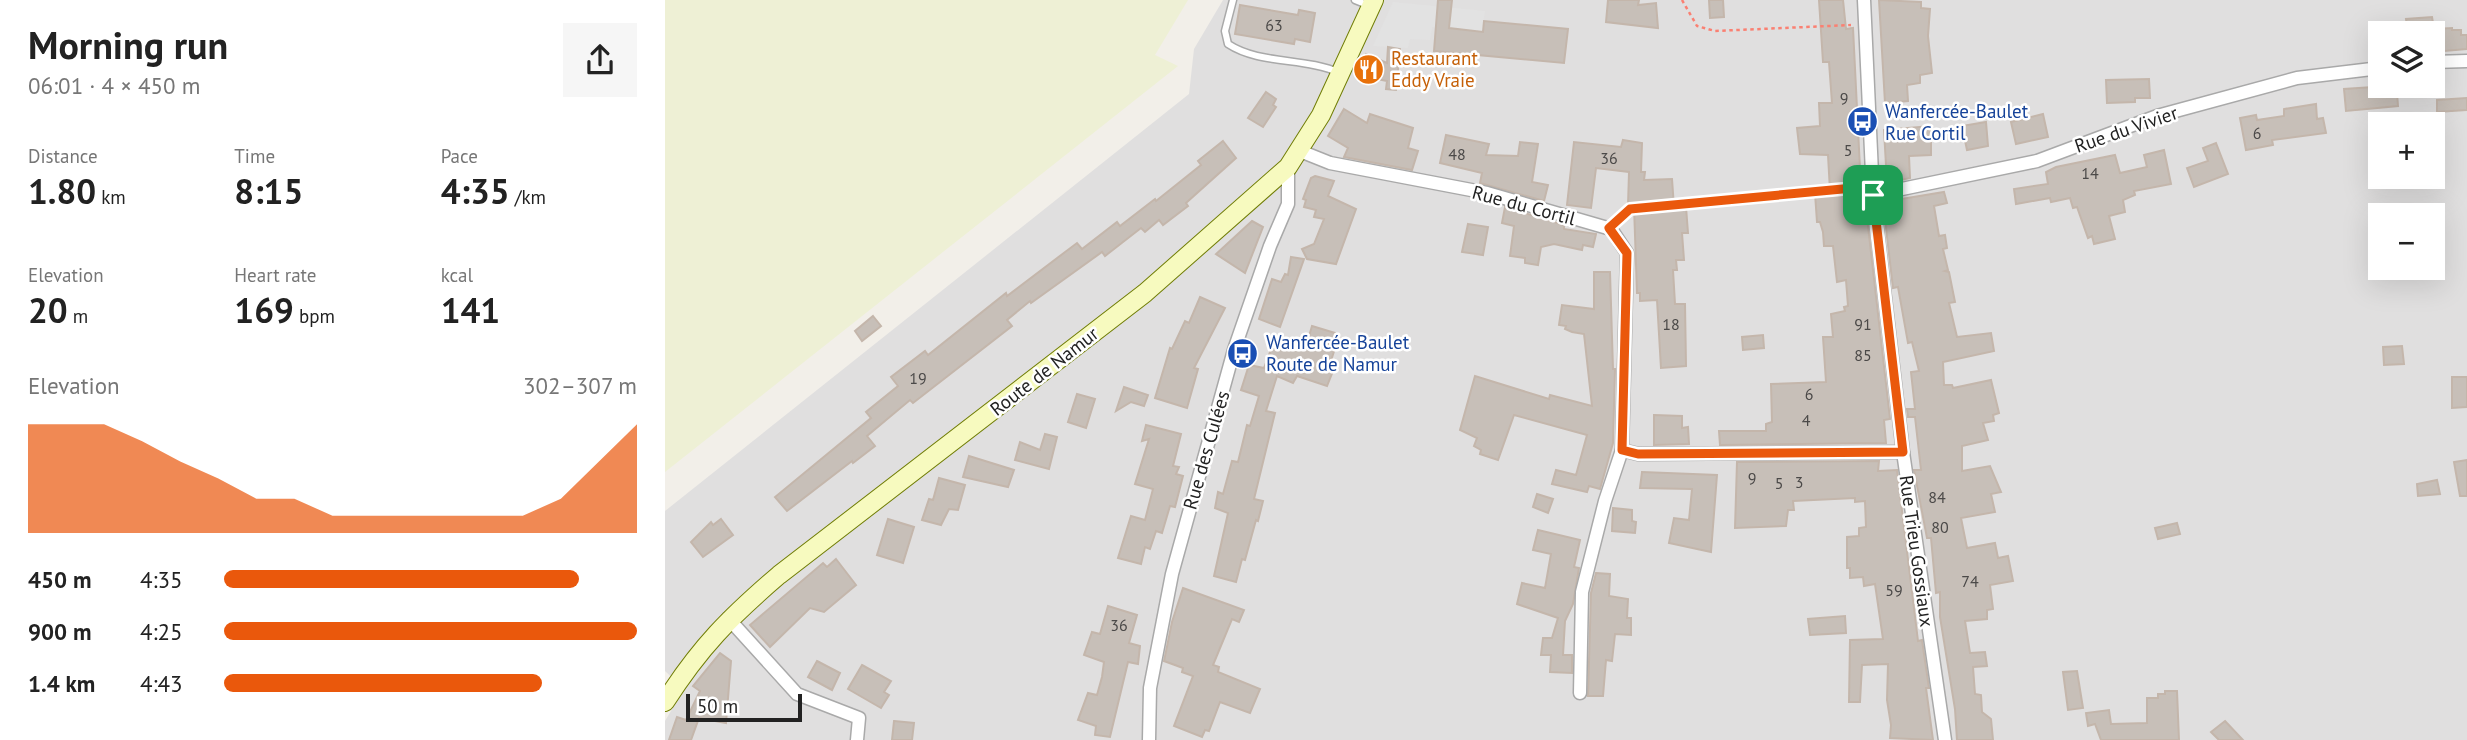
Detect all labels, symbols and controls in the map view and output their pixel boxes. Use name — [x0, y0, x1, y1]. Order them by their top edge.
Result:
house number: 63 — [1265, 15, 1283, 35]
text: Morning run — [28, 20, 228, 69]
map controls — [2368, 21, 2445, 280]
button: layers — [2368, 21, 2445, 98]
button: share — [563, 23, 637, 97]
place label: Restaurant Eddy Vraie — [1391, 46, 1478, 92]
restaurant icon: Restaurant Eddy Vraie — [1351, 52, 1385, 86]
text: 06:01 · 4 × 450 m — [28, 71, 200, 100]
house number: 9 — [1840, 88, 1848, 108]
place label: Wanfercée-Baulet Rue Cortil — [1885, 99, 2029, 145]
street label: Rue du Vivier — [2071, 100, 2181, 158]
bus stop icon: Wanfercée-Baulet Rue Cortil — [1845, 105, 1879, 139]
button: + — [2368, 112, 2445, 189]
house number: 6 — [2253, 123, 2261, 143]
house number: 5 — [1844, 140, 1852, 160]
text: Distance — [28, 144, 98, 168]
text: Time — [234, 144, 275, 168]
text: Pace — [441, 144, 478, 168]
house number: 48 — [1448, 144, 1466, 164]
house number: 36 — [1600, 148, 1618, 168]
house number: 14 — [2081, 163, 2099, 183]
pin — [1843, 165, 1903, 225]
text: 1.80 — [28, 168, 96, 214]
text: 8:15 — [234, 168, 303, 214]
text: 4:35 — [441, 168, 510, 214]
icon: arrive — [1854, 176, 1892, 214]
street label: Rue du Cortil — [1470, 180, 1579, 230]
text: km — [96, 185, 126, 209]
text: /km — [510, 185, 546, 209]
button: − — [2368, 203, 2445, 280]
text: Elevation — [28, 263, 104, 287]
text: Heart rate — [234, 263, 316, 287]
text: kcal — [441, 263, 473, 287]
text: 20 — [28, 287, 68, 333]
text: 169 — [234, 287, 294, 333]
text: 141 — [441, 287, 500, 333]
text: m — [68, 304, 88, 328]
text: bpm — [294, 304, 335, 328]
house number: 18 — [1662, 314, 1680, 334]
house number: 91 — [1854, 314, 1872, 334]
street label: Route de Namur — [985, 321, 1103, 421]
place label: Wanfercée-Baulet Route de Namur — [1266, 330, 1410, 376]
bus stop icon: Wanfercée-Baulet Route de Namur — [1226, 336, 1260, 370]
house number: 85 — [1854, 345, 1872, 365]
house number: 19 — [909, 368, 927, 388]
text: Elevation — [28, 371, 120, 400]
text: 302–307 m — [523, 371, 637, 400]
house number: 6 — [1805, 384, 1813, 404]
street label: Rue des Culées — [1178, 388, 1234, 512]
house number: 4 — [1802, 410, 1811, 430]
house number: 9 — [1748, 468, 1756, 488]
house number: 3 — [1795, 472, 1803, 492]
house number: 5 — [1775, 473, 1783, 493]
street label: Rue Trieu Gossiaux — [1894, 474, 1940, 629]
house number: 84 — [1928, 487, 1946, 507]
house number: 80 — [1931, 517, 1949, 537]
text: 450 m — [28, 565, 91, 594]
text: 4:35 — [140, 565, 183, 594]
house number: 74 — [1961, 571, 1979, 591]
house number: 59 — [1885, 580, 1903, 600]
house number: 36 — [1110, 615, 1128, 635]
text: 900 m — [28, 617, 91, 646]
text: 4:25 — [140, 617, 183, 646]
text: 1.4 km — [28, 669, 95, 698]
text: 4:43 — [140, 669, 183, 698]
scale bar — [686, 691, 801, 723]
text: 50 m — [697, 694, 738, 718]

